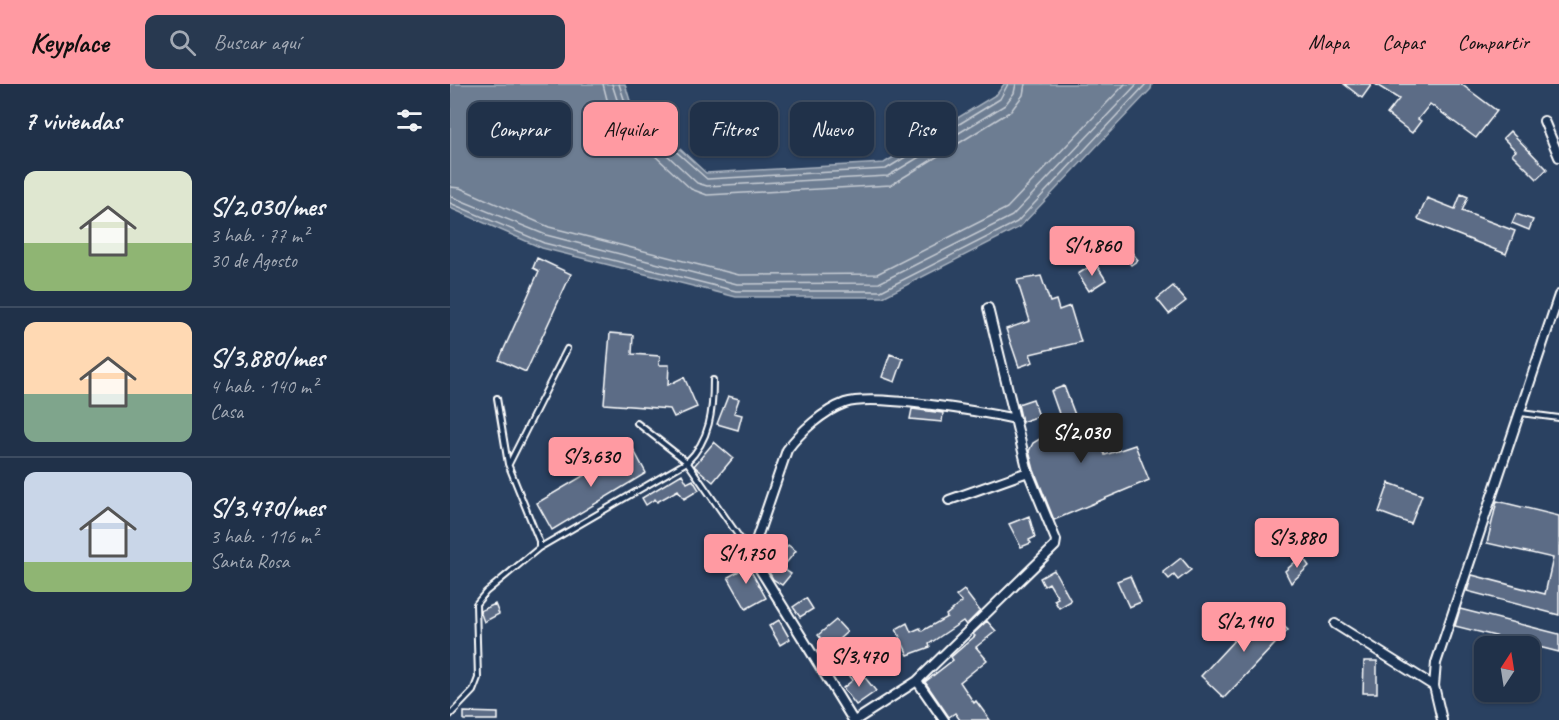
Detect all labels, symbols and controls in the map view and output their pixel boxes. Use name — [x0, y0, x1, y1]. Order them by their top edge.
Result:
search box — [145, 15, 565, 69]
text: Keyplace — [30, 25, 109, 60]
icon: search — [166, 26, 199, 59]
text: Buscar aquí — [214, 28, 300, 56]
text: Mapa — [1308, 29, 1349, 55]
text: Capas — [1382, 29, 1425, 55]
text: Compartir — [1458, 29, 1529, 55]
chip: Comprar — [468, 102, 571, 156]
chip: Alquilar — [583, 102, 678, 156]
chip: Filtros — [690, 102, 778, 156]
chip: Nuevo — [790, 102, 874, 156]
chip: Piso — [886, 102, 956, 156]
text: 7 viviendas — [24, 104, 121, 137]
icon: filters — [393, 104, 426, 137]
text: S/2,030/mes — [210, 190, 325, 223]
icon: home — [72, 195, 144, 267]
text: 3 hab. · 77 m² — [210, 223, 308, 248]
pin: S/1,860 — [1037, 226, 1147, 277]
text: S/1,860 — [1064, 233, 1120, 258]
text: 30 de Agosto — [210, 248, 297, 273]
text: S/3,880/mes — [210, 341, 325, 374]
icon: home — [72, 346, 144, 418]
text: 4 hab. · 140 m² — [210, 374, 317, 399]
text: Casa — [210, 399, 243, 424]
pin: S/2,030 — [1026, 413, 1136, 464]
text: S/2,030 — [1053, 420, 1109, 445]
pin: S/3,630 — [536, 437, 646, 488]
text: S/3,630 — [563, 444, 619, 469]
text: S/3,470/mes — [210, 491, 324, 524]
icon: home — [72, 496, 144, 568]
pin: S/3,880 — [1242, 518, 1352, 569]
text: 3 hab. · 116 m² — [210, 524, 317, 549]
text: S/3,880 — [1269, 525, 1325, 550]
pin: S/1,750 — [691, 534, 801, 585]
text: S/1,750 — [718, 541, 774, 566]
text: Santa Rosa — [210, 549, 289, 574]
pin: S/2,140 — [1189, 602, 1299, 653]
text: S/2,140 — [1216, 609, 1272, 634]
north arrow — [1474, 636, 1540, 702]
map controls — [1474, 636, 1540, 702]
pin: S/3,470 — [804, 637, 914, 688]
text: S/3,470 — [831, 644, 887, 669]

